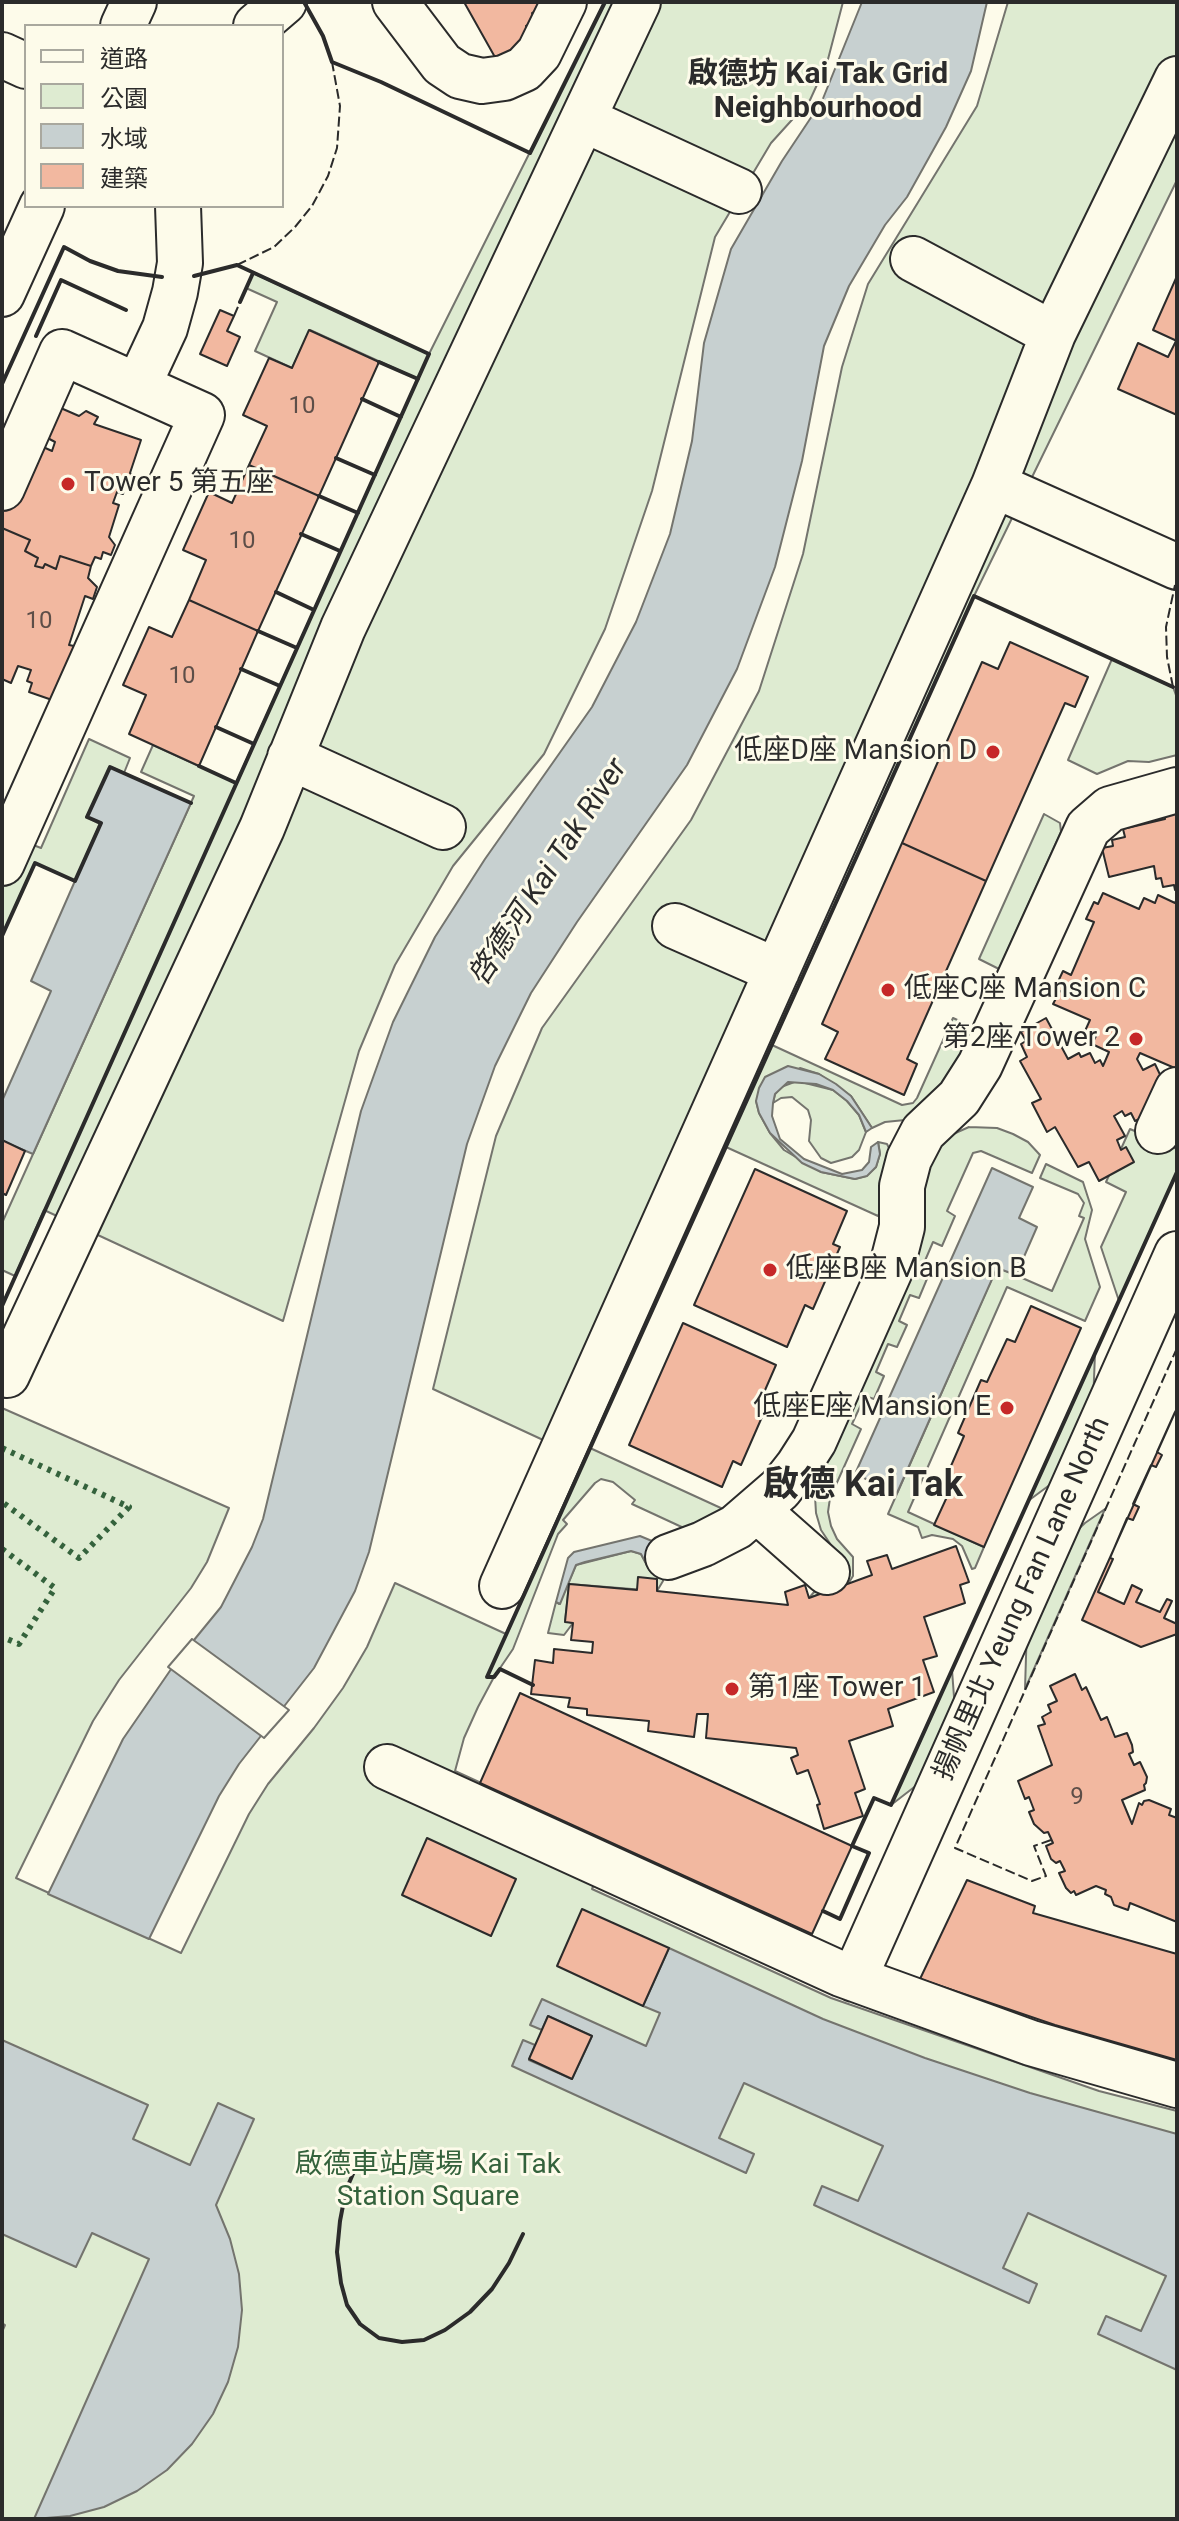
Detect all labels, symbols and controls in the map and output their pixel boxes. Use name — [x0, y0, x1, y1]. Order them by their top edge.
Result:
legend — [24, 24, 284, 208]
text: 道路 — [100, 45, 148, 73]
district label: 啟德坊 Kai Tak Grid Neighbourhood — [688, 57, 948, 128]
text: 公園 — [100, 85, 148, 113]
text: 水域 — [100, 125, 148, 153]
text: 建築 — [100, 165, 148, 193]
house number: 10 — [289, 393, 315, 421]
place label: Tower 5 第五座 — [84, 467, 274, 501]
marker: Tower 5 第五座 — [59, 475, 77, 493]
house number: 10 — [229, 528, 255, 556]
house number: 10 — [26, 608, 52, 636]
house number: 10 — [169, 663, 195, 691]
place label: 低座D座 Mansion D — [735, 735, 977, 769]
marker: 低座D座 Mansion D — [984, 743, 1002, 761]
water label: 啓德河 Kai Tak River — [462, 753, 636, 993]
place label: 低座C座 Mansion C — [904, 973, 1146, 1007]
marker: 低座C座 Mansion C — [879, 981, 897, 999]
place label: 第2座 Tower 2 — [942, 1022, 1120, 1056]
marker: 第2座 Tower 2 — [1127, 1030, 1145, 1048]
place label: 低座B座 Mansion B — [786, 1253, 1027, 1287]
marker: 低座B座 Mansion B — [761, 1261, 779, 1279]
place label: 低座E座 Mansion E — [753, 1391, 991, 1425]
marker: 低座E座 Mansion E — [998, 1399, 1016, 1417]
street label: 揚帆里北 Yeung Fan Lane North — [927, 1412, 1119, 1786]
district label: 啟德 Kai Tak — [763, 1465, 963, 1509]
place label: 第1座 Tower 1 — [748, 1672, 926, 1706]
marker: 第1座 Tower 1 — [723, 1680, 741, 1698]
house number: 9 — [1070, 1784, 1084, 1812]
park label: 啟德車站廣場 Kai Tak Station Square — [295, 2149, 561, 2215]

